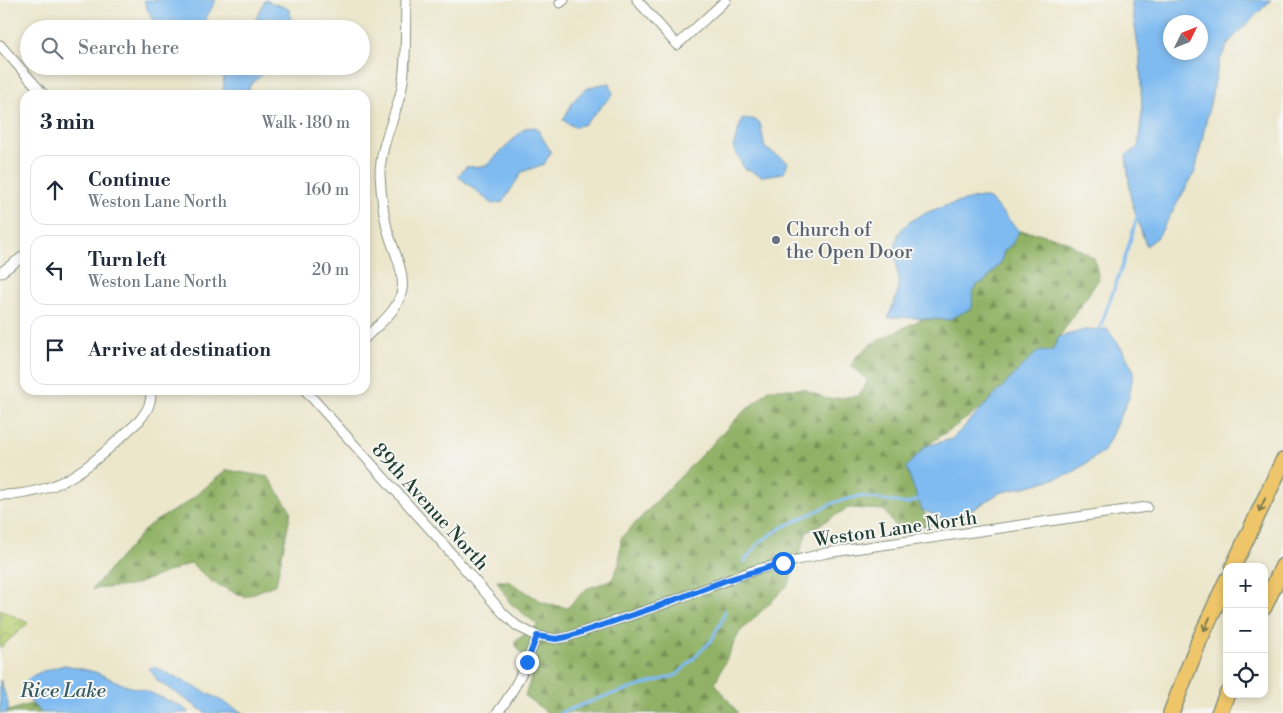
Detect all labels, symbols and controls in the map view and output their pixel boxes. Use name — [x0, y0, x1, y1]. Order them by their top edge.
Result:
north arrow — [1163, 15, 1208, 60]
search box — [20, 20, 370, 75]
icon: search — [38, 34, 66, 62]
text: Search here — [78, 36, 179, 60]
text: 3 min — [40, 110, 95, 136]
text: Walk · 180 m — [262, 113, 350, 133]
text: Continue — [88, 168, 171, 192]
icon: ahead — [41, 176, 69, 204]
text: 160 m — [305, 180, 349, 200]
text: Weston Lane North — [88, 192, 227, 212]
place label: Church of the Open Door — [786, 218, 913, 264]
marker: Church of the Open Door — [770, 234, 782, 246]
text: Turn left — [88, 248, 167, 272]
icon: left — [41, 256, 69, 284]
text: 20 m — [312, 260, 349, 280]
text: Weston Lane North — [88, 272, 227, 292]
icon: arrive — [41, 336, 69, 364]
text: Arrive at destination — [88, 338, 271, 362]
street label: 89th Avenue North — [367, 438, 494, 575]
one-way arrow — [1257, 497, 1266, 512]
street label: Weston Lane North — [811, 506, 979, 553]
route start — [772, 552, 795, 575]
map controls — [1223, 563, 1268, 698]
button: + — [1223, 563, 1268, 608]
button: − — [1223, 608, 1268, 653]
one-way arrow — [1201, 616, 1211, 631]
route end — [516, 651, 539, 674]
button: locate — [1223, 653, 1268, 698]
water label: Rice Lake — [19, 679, 107, 704]

